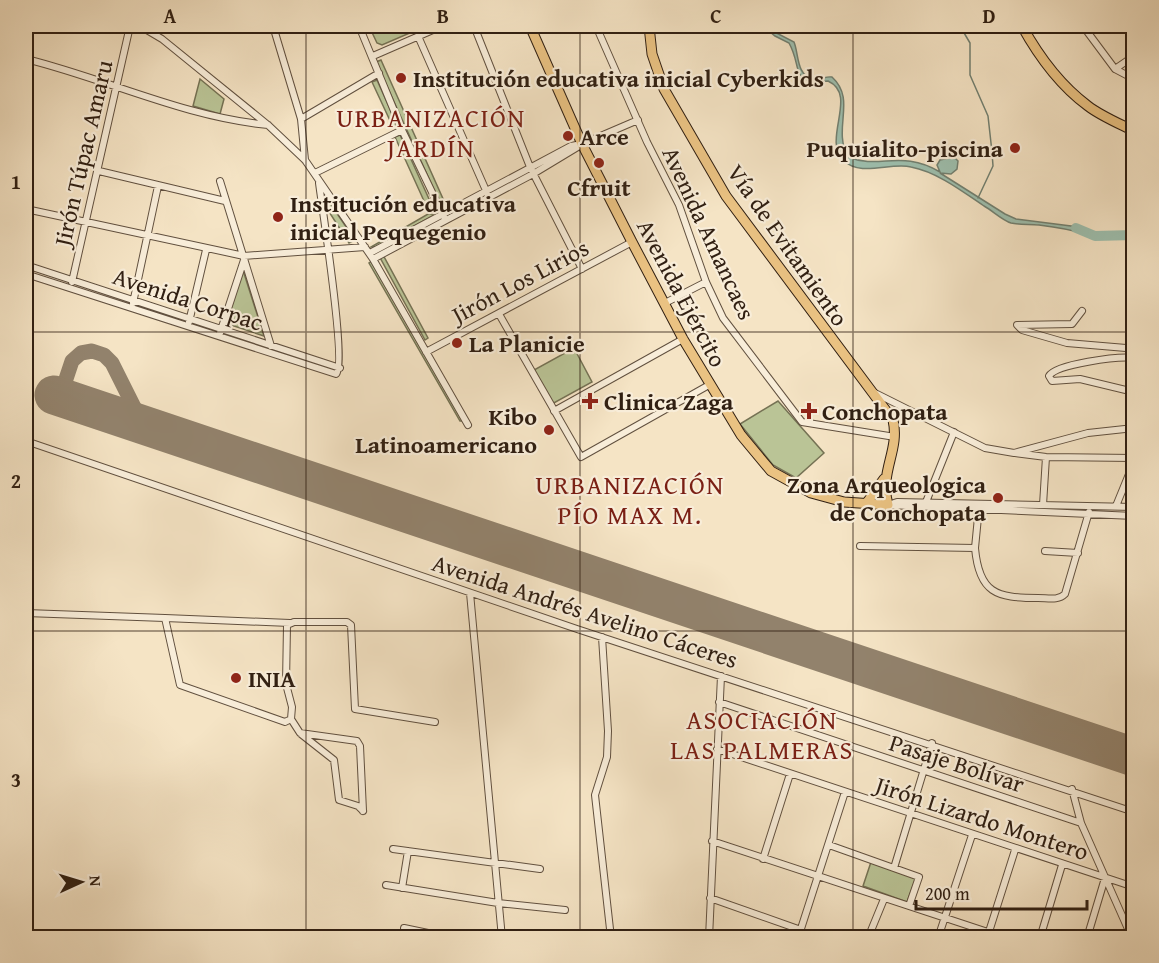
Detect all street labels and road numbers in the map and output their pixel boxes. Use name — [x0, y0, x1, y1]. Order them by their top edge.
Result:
street label: Jirón Túpac Amaru — [44, 56, 121, 253]
street label: Avenida Amancaes — [654, 141, 764, 325]
street label: Vía de Evitamiento — [719, 157, 857, 333]
street label: Avenida Ejército — [628, 213, 736, 373]
street label: Jirón Los Lirios — [443, 230, 595, 333]
street label: Avenida Corpac — [109, 258, 268, 340]
street label: Avenida Andrés Avelino Cáceres — [428, 545, 742, 677]
street label: Pasaje Bolívar — [885, 725, 1029, 801]
street label: Jirón Lizardo Montero — [868, 766, 1093, 869]

